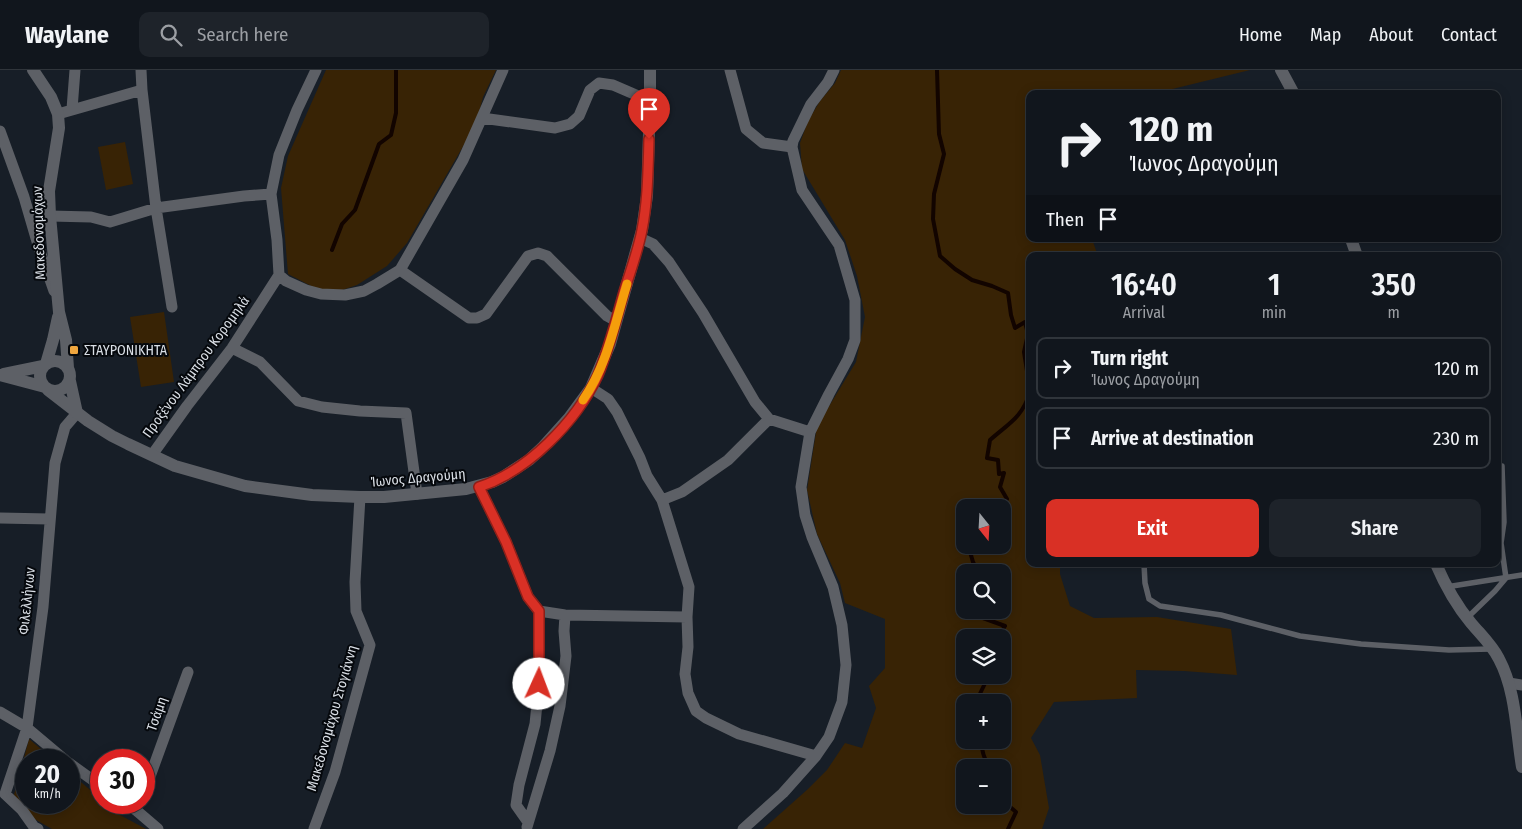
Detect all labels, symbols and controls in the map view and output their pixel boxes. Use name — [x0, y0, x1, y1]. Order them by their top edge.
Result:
search box — [139, 12, 489, 57]
text: Waylane — [25, 21, 109, 49]
icon: search — [157, 21, 185, 49]
text: Search here — [197, 23, 288, 46]
text: Home — [1239, 24, 1282, 46]
text: Map — [1310, 24, 1341, 46]
text: About — [1369, 24, 1413, 46]
text: Contact — [1441, 24, 1497, 46]
pin — [628, 88, 670, 139]
icon: arrive — [635, 95, 663, 123]
text: 120 m — [1129, 108, 1213, 150]
icon: right — [1046, 110, 1111, 175]
text: Ίωνος Δραγούμη — [1129, 150, 1279, 177]
street label: Μακεδονομάχων — [29, 186, 49, 280]
icon: arrive — [1094, 205, 1122, 233]
text: Then — [1046, 208, 1084, 231]
text: 16:40 — [1111, 267, 1177, 303]
text: 1 — [1268, 267, 1280, 303]
text: 350 — [1371, 267, 1416, 303]
street label: Προξένου Λάμπρου Κορομηλά — [139, 293, 253, 441]
text: Arrival — [1123, 303, 1165, 322]
text: min — [1262, 303, 1287, 322]
text: m — [1388, 303, 1400, 322]
place label: ΣΤΑΥΡΟΝΙΚΗΤΑ — [84, 342, 168, 359]
marker: ΣΤΑΥΡΟΝΙΚΗΤΑ — [68, 344, 80, 356]
text: Turn right — [1091, 347, 1168, 370]
icon: right — [1048, 354, 1076, 382]
text: 120 m — [1434, 357, 1479, 380]
text: Ίωνος Δραγούμη — [1091, 370, 1200, 389]
icon: arrive — [1048, 424, 1076, 452]
text: Arrive at destination — [1091, 427, 1254, 450]
text: 230 m — [1433, 427, 1479, 450]
street label: Ίωνος Δραγούμη — [370, 465, 466, 491]
north arrow — [956, 499, 1011, 554]
map controls — [956, 499, 1011, 814]
button: Exit — [1046, 499, 1259, 557]
button: Share — [1269, 499, 1481, 557]
button: search — [956, 564, 1011, 619]
street label: Φιλελλήνων — [15, 566, 39, 636]
button: layers — [956, 629, 1011, 684]
street label: Μακεδονομάχου Στογιάννη — [303, 643, 361, 793]
position arrow — [512, 657, 564, 709]
street label: Τσάμη — [143, 694, 171, 734]
button: + — [956, 694, 1011, 749]
speed limit sign: 30 — [90, 749, 155, 814]
button: − — [956, 759, 1011, 814]
text: 20 — [35, 760, 60, 790]
text: km/h — [34, 787, 61, 801]

